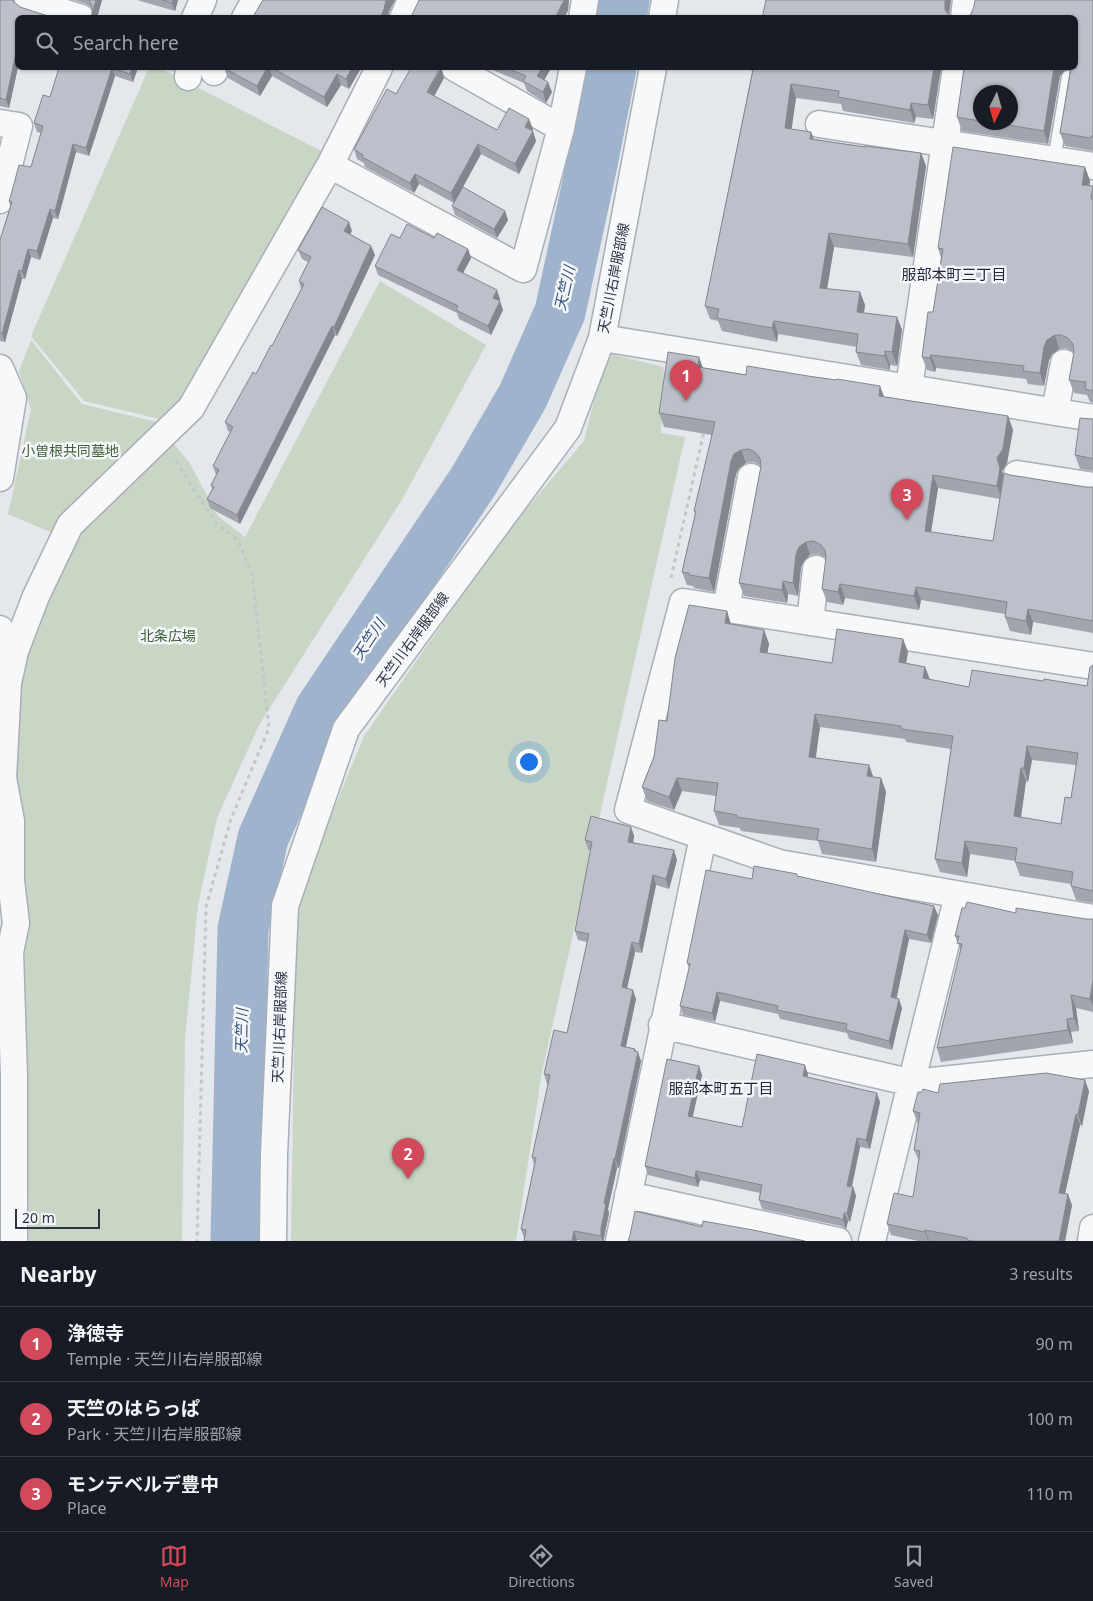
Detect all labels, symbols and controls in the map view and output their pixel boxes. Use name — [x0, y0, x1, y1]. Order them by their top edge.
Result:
search box — [15, 15, 1078, 70]
icon: search — [33, 29, 61, 57]
text: Search here — [73, 30, 179, 56]
north arrow — [973, 85, 1018, 130]
street label: 天竺川右岸服部線 — [593, 221, 633, 335]
water label: 天竺川 — [549, 262, 579, 312]
district label: 服部本町三丁目 — [901, 264, 1007, 284]
pin: 1 — [670, 360, 702, 401]
park label: 小曽根共同墓地 — [21, 441, 119, 460]
pin: 3 — [891, 479, 923, 520]
street label: 天竺川右岸服部線 — [371, 588, 453, 690]
water label: 天竺川 — [347, 613, 390, 663]
park label: 北条広場 — [140, 626, 196, 645]
your location — [516, 749, 542, 775]
street label: 天竺川右岸服部線 — [268, 971, 290, 1083]
water label: 天竺川 — [231, 1006, 251, 1054]
district label: 服部本町五丁目 — [668, 1078, 774, 1098]
pin: 2 — [392, 1138, 424, 1179]
scale bar — [15, 1206, 100, 1229]
text: 20 m — [22, 1208, 55, 1227]
text: Nearby — [20, 1260, 96, 1288]
text: 3 results — [1009, 1263, 1073, 1285]
text: 浄徳寺 — [67, 1320, 124, 1346]
text: 1 — [31, 1333, 41, 1355]
text: 90 m — [1036, 1333, 1073, 1355]
text: Temple · 天竺川右岸服部線 — [67, 1348, 262, 1370]
text: 天竺のはらっぱ — [67, 1395, 200, 1421]
text: 2 — [31, 1408, 41, 1430]
text: 100 m — [1026, 1408, 1073, 1430]
text: Park · 天竺川右岸服部線 — [67, 1423, 241, 1445]
text: モンテベルデ豊中 — [67, 1471, 219, 1497]
text: 3 — [31, 1483, 41, 1505]
text: 110 m — [1026, 1483, 1073, 1505]
text: Place — [67, 1497, 107, 1519]
tab: Map — [160, 1542, 189, 1591]
tab: Directions — [508, 1542, 575, 1591]
tab: Saved — [894, 1542, 933, 1591]

